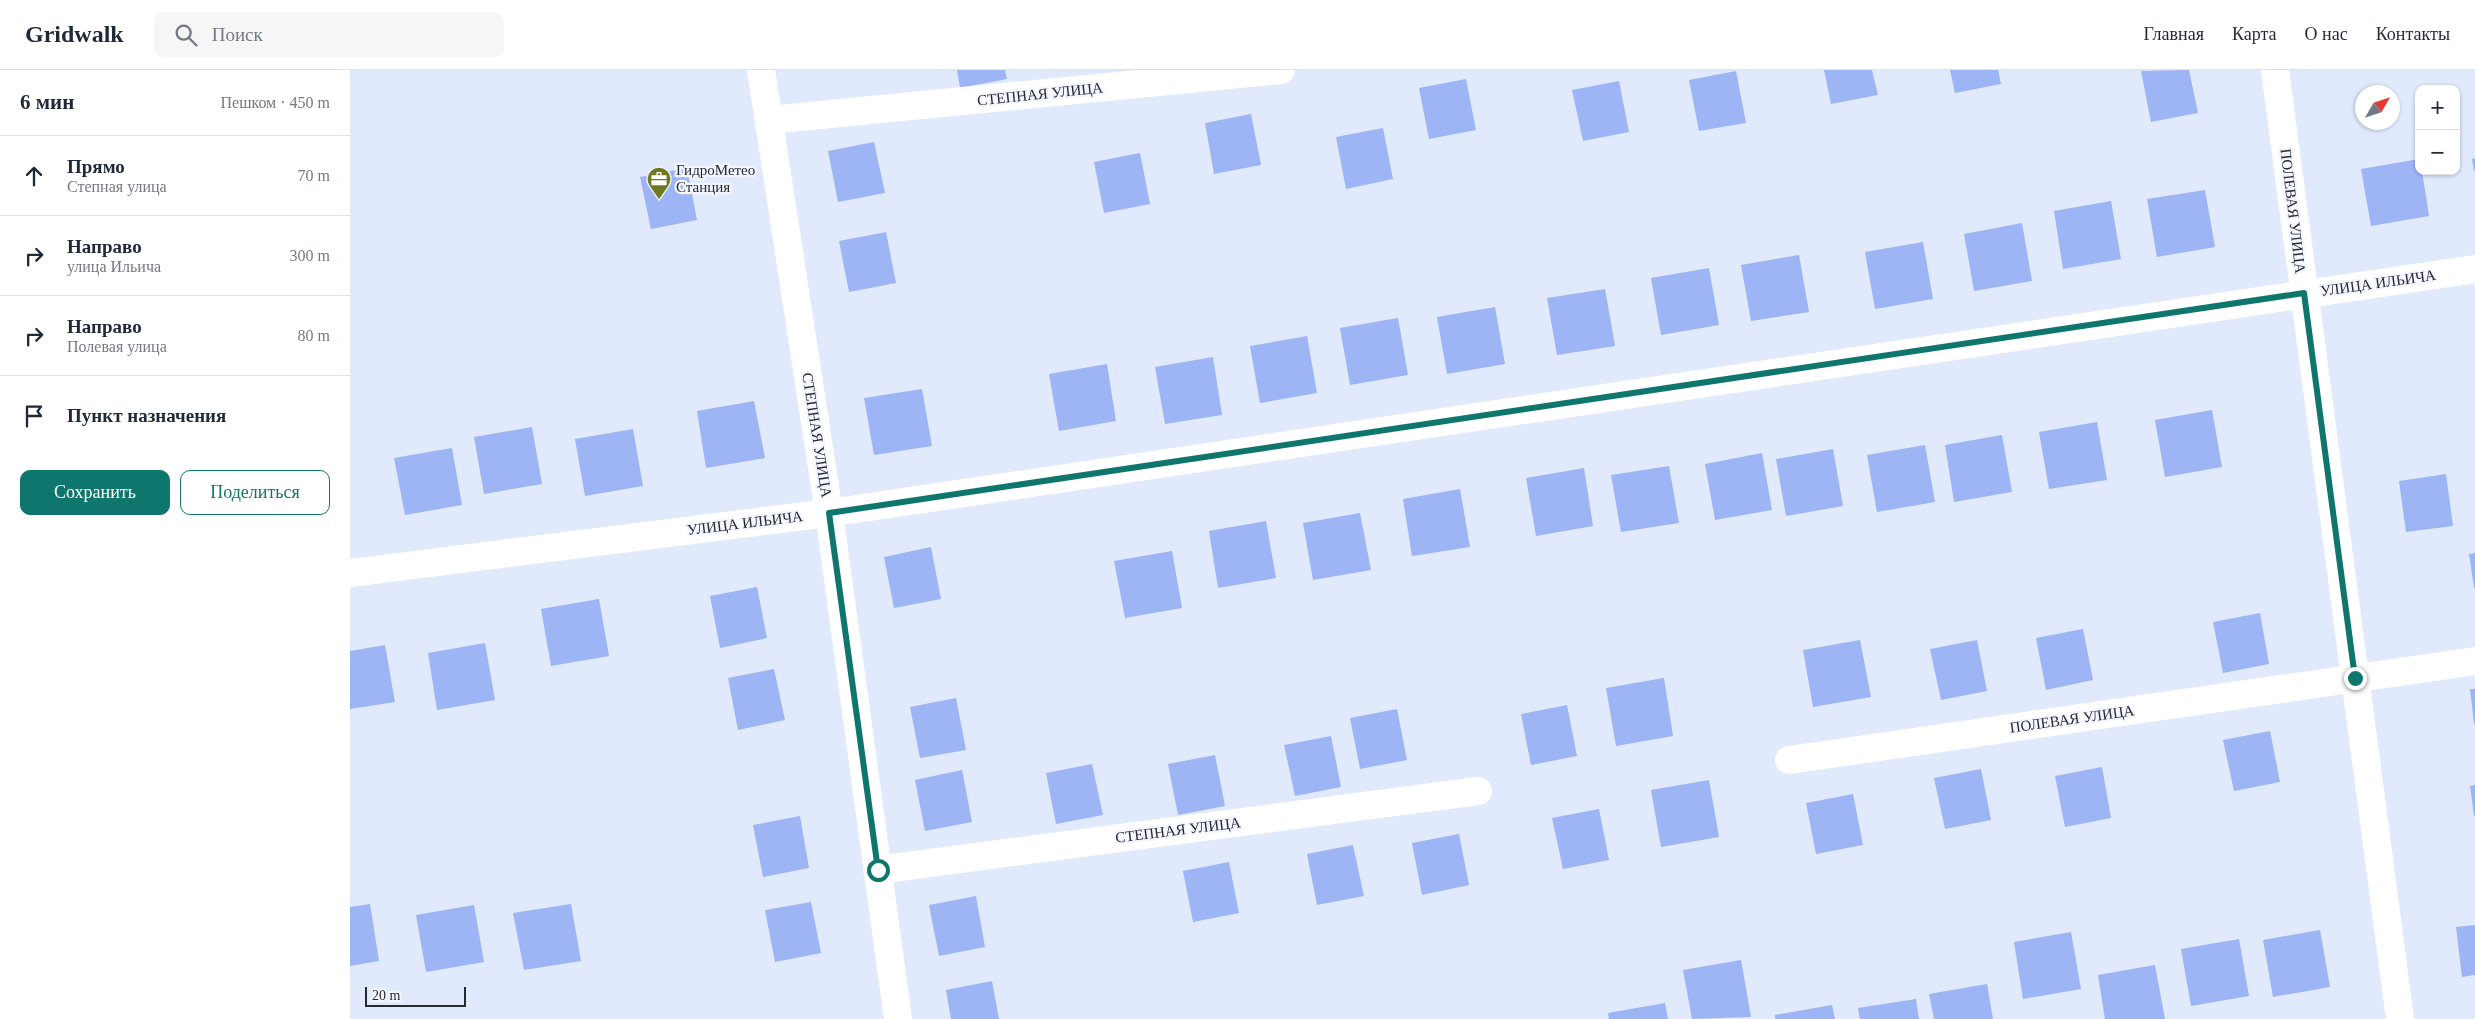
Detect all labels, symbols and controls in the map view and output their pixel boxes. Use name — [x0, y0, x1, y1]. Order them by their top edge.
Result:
search box — [154, 12, 504, 57]
text: Gridwalk — [25, 21, 124, 47]
icon: search — [172, 21, 200, 49]
text: Поиск — [212, 24, 263, 45]
text: Главная — [2144, 24, 2204, 44]
text: Карта — [2232, 24, 2277, 44]
text: О нас — [2305, 24, 2348, 44]
text: Контакты — [2376, 24, 2450, 44]
street label: СТЕПНАЯ УЛИЦА — [976, 79, 1104, 109]
north arrow — [2355, 85, 2400, 130]
map controls — [2415, 85, 2460, 175]
button: + — [2415, 85, 2460, 130]
text: 6 мин — [20, 90, 74, 114]
text: Пешком · 450 m — [220, 94, 330, 111]
button: − — [2415, 130, 2460, 175]
street label: ПОЛЕВАЯ УЛИЦА — [2277, 148, 2309, 274]
text: Прямо — [67, 156, 125, 177]
icon: ahead — [20, 162, 48, 190]
place label: ГидроМетео Станция — [676, 162, 755, 195]
office icon: ГидроМетео Станция — [646, 166, 672, 200]
text: 70 m — [298, 167, 330, 184]
text: Степная улица — [67, 178, 167, 195]
text: Направо — [67, 236, 142, 257]
icon: right — [20, 242, 48, 270]
text: 300 m — [290, 247, 330, 264]
text: улица Ильича — [67, 258, 161, 275]
street label: УЛИЦА ИЛЬИЧА — [2319, 267, 2437, 299]
text: Направо — [67, 316, 142, 337]
icon: right — [20, 322, 48, 350]
text: 80 m — [298, 327, 330, 344]
text: Полевая улица — [67, 338, 167, 355]
street label: СТЕПНАЯ УЛИЦА — [799, 371, 835, 499]
icon: arrive — [20, 402, 48, 430]
text: Пункт назначения — [67, 405, 226, 426]
button: Сохранить — [20, 470, 170, 515]
button: Поделиться — [180, 470, 330, 515]
street label: УЛИЦА ИЛЬИЧА — [686, 508, 804, 538]
route end — [2344, 667, 2367, 690]
street label: ПОЛЕВАЯ УЛИЦА — [2009, 702, 2135, 736]
street label: СТЕПНАЯ УЛИЦА — [1114, 814, 1242, 846]
route start — [867, 859, 890, 882]
scale bar — [365, 984, 466, 1007]
text: 20 m — [372, 988, 400, 1003]

